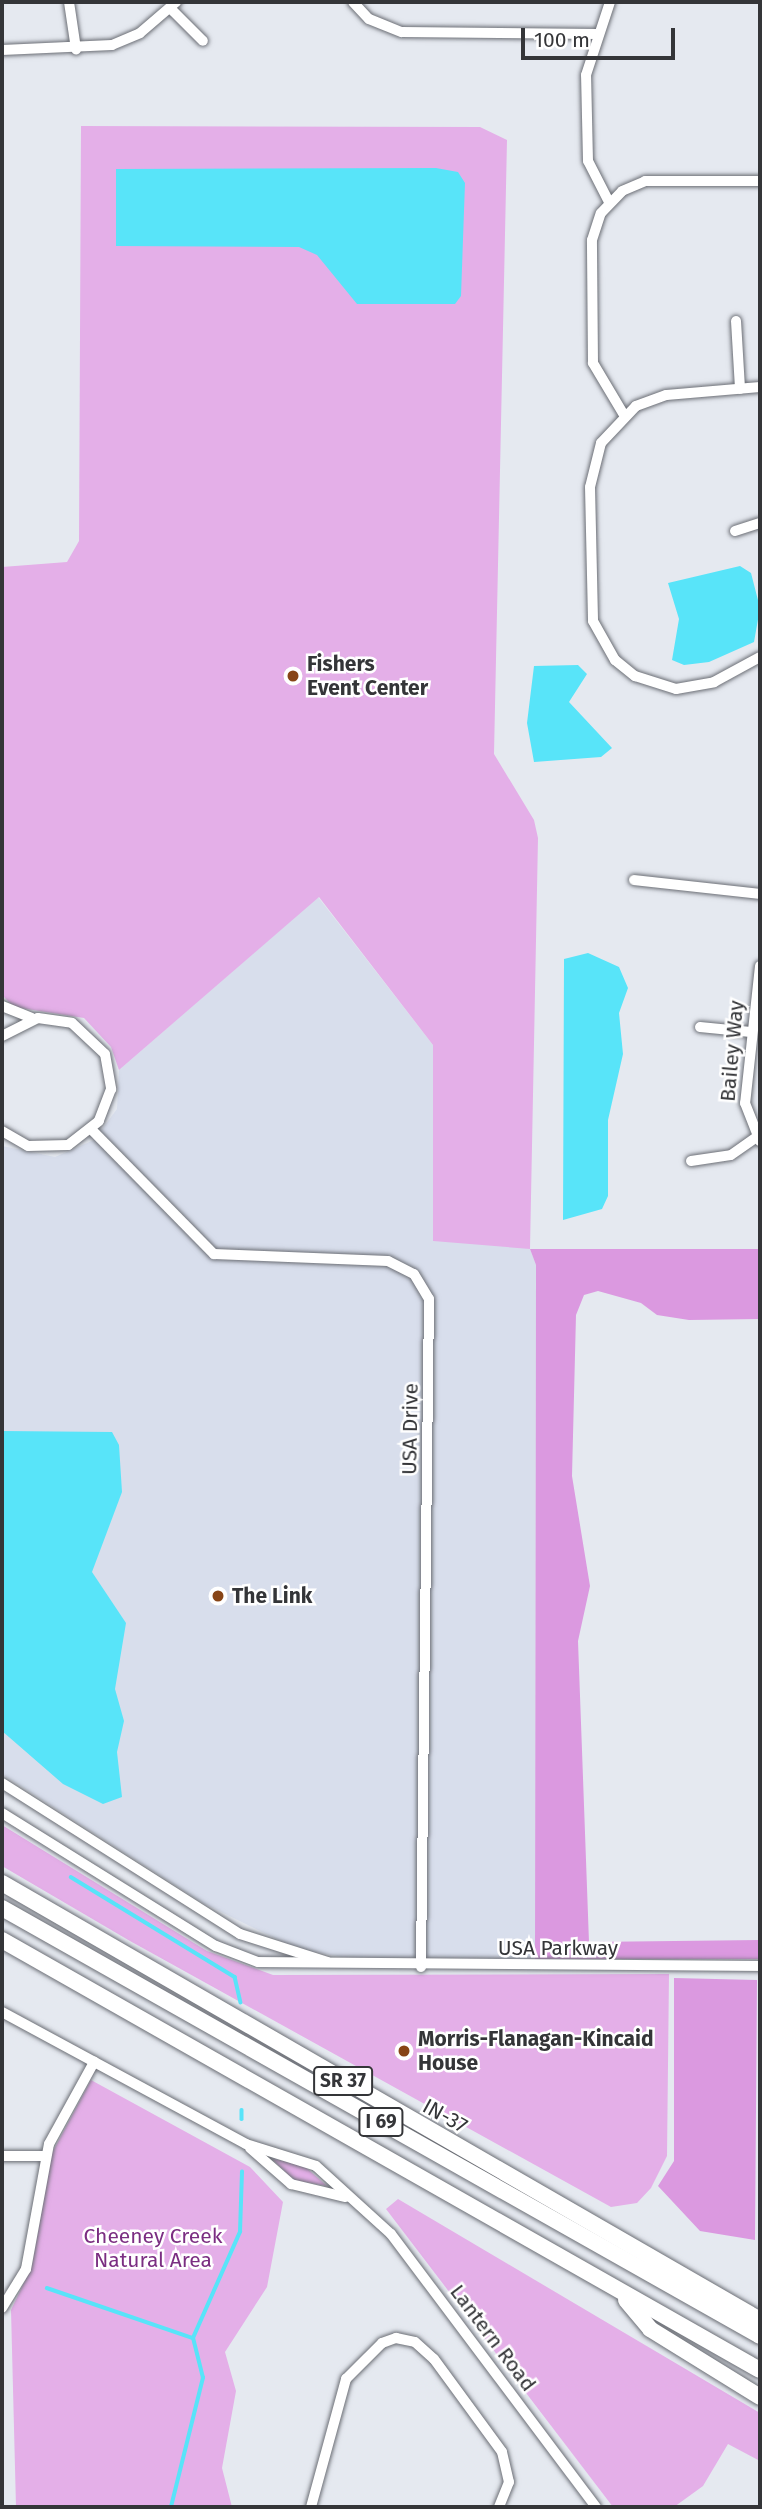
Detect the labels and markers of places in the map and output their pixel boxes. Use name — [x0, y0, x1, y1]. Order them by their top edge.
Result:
place label: Fishers Event Center — [307, 651, 428, 701]
marker: Fishers Event Center — [285, 668, 301, 684]
place label: The Link — [232, 1583, 312, 1609]
marker: The Link — [210, 1588, 226, 1604]
place label: Morris-Flanagan-Kincaid House — [418, 2026, 654, 2076]
marker: Morris-Flanagan-Kincaid House — [396, 2043, 412, 2059]

